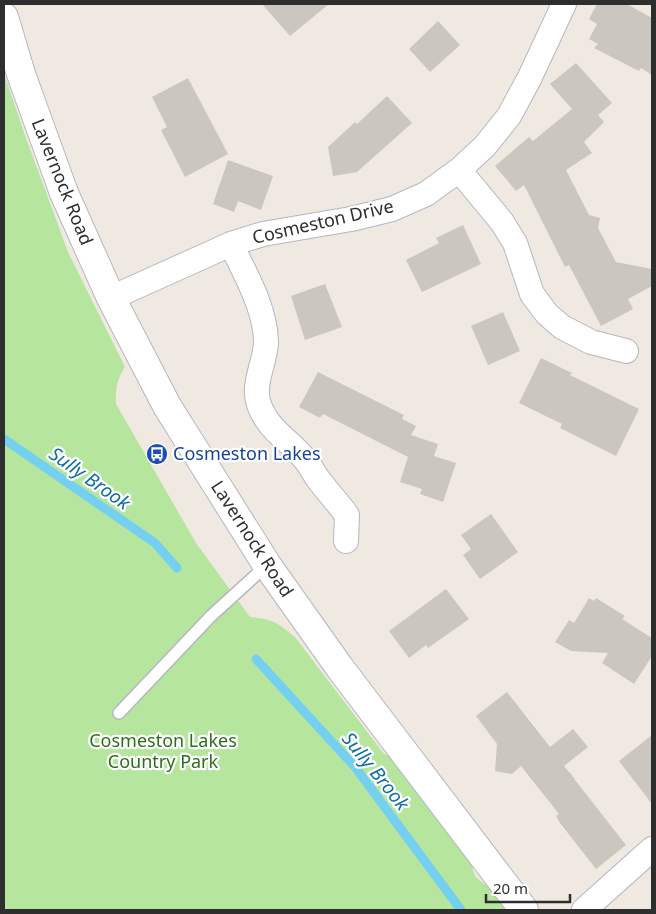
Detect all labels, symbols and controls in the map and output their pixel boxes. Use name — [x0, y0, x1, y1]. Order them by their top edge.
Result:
street label: Lavernock Road — [27, 115, 99, 248]
street label: Cosmeston Drive — [250, 193, 396, 249]
water label: Sully Brook — [44, 441, 136, 516]
place label: Cosmeston Lakes — [173, 441, 321, 465]
bus stop icon: Cosmeston Lakes — [145, 442, 169, 466]
street label: Lavernock Road — [206, 476, 300, 601]
water label: Sully Brook — [336, 726, 416, 816]
park label: Cosmeston Lakes Country Park — [89, 728, 237, 773]
scale bar — [486, 872, 570, 904]
text: 20 m — [493, 878, 528, 898]

